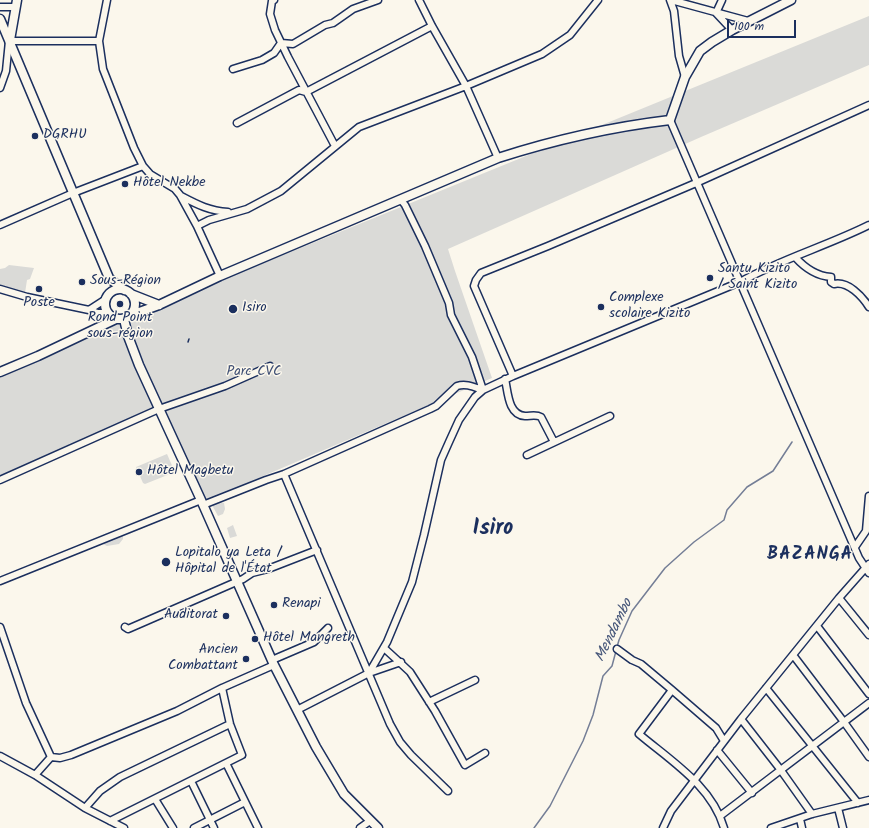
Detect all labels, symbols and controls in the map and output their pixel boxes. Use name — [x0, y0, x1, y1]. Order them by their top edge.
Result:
scale bar — [729, 12, 798, 38]
text: 100 m — [734, 17, 764, 36]
place label: DGRHU — [43, 128, 87, 144]
marker: DGRHU — [30, 131, 40, 141]
place label: Hôtel Nekbe — [133, 176, 205, 192]
marker: Hôtel Nekbe — [120, 179, 130, 189]
place label: Santu Kizito / Saint Kizito — [718, 262, 797, 294]
marker: Santu Kizito / Saint Kizito — [705, 273, 715, 283]
place label: Sous-Région — [90, 274, 161, 290]
marker: Sous-Région — [77, 277, 87, 287]
marker: Poste — [34, 284, 44, 294]
place label: Complexe scolaire Kizito — [609, 291, 690, 324]
place label: Poste — [23, 296, 55, 312]
marker: Rond Point sous-région — [115, 299, 125, 309]
place label: Isiro — [242, 301, 267, 317]
marker: Complexe scolaire Kizito — [596, 302, 606, 312]
marker: Isiro — [227, 303, 239, 315]
place label: Rond Point sous-région — [87, 311, 153, 344]
park label: Parc CVC — [227, 365, 281, 381]
place label: Hôtel Magbetu — [147, 464, 234, 480]
marker: Hôtel Magbetu — [134, 467, 144, 477]
district label: Isiro — [473, 517, 513, 543]
district label: BAZANGA — [767, 545, 853, 567]
place label: Lopitalo ya Leta / Hôpital de l'État — [175, 546, 282, 578]
marker: Lopitalo ya Leta / Hôpital de l'État — [160, 556, 172, 568]
place label: Renapi — [282, 597, 321, 613]
water label: Mendambo — [592, 597, 638, 665]
marker: Renapi — [269, 600, 279, 610]
place label: Auditorat — [164, 608, 218, 624]
marker: Auditorat — [221, 611, 231, 621]
place label: Hôtel Mangreth — [263, 631, 355, 647]
marker: Hôtel Mangreth — [250, 634, 260, 644]
place label: Ancien Combattant — [168, 643, 238, 676]
marker: Ancien Combattant — [241, 654, 251, 664]

